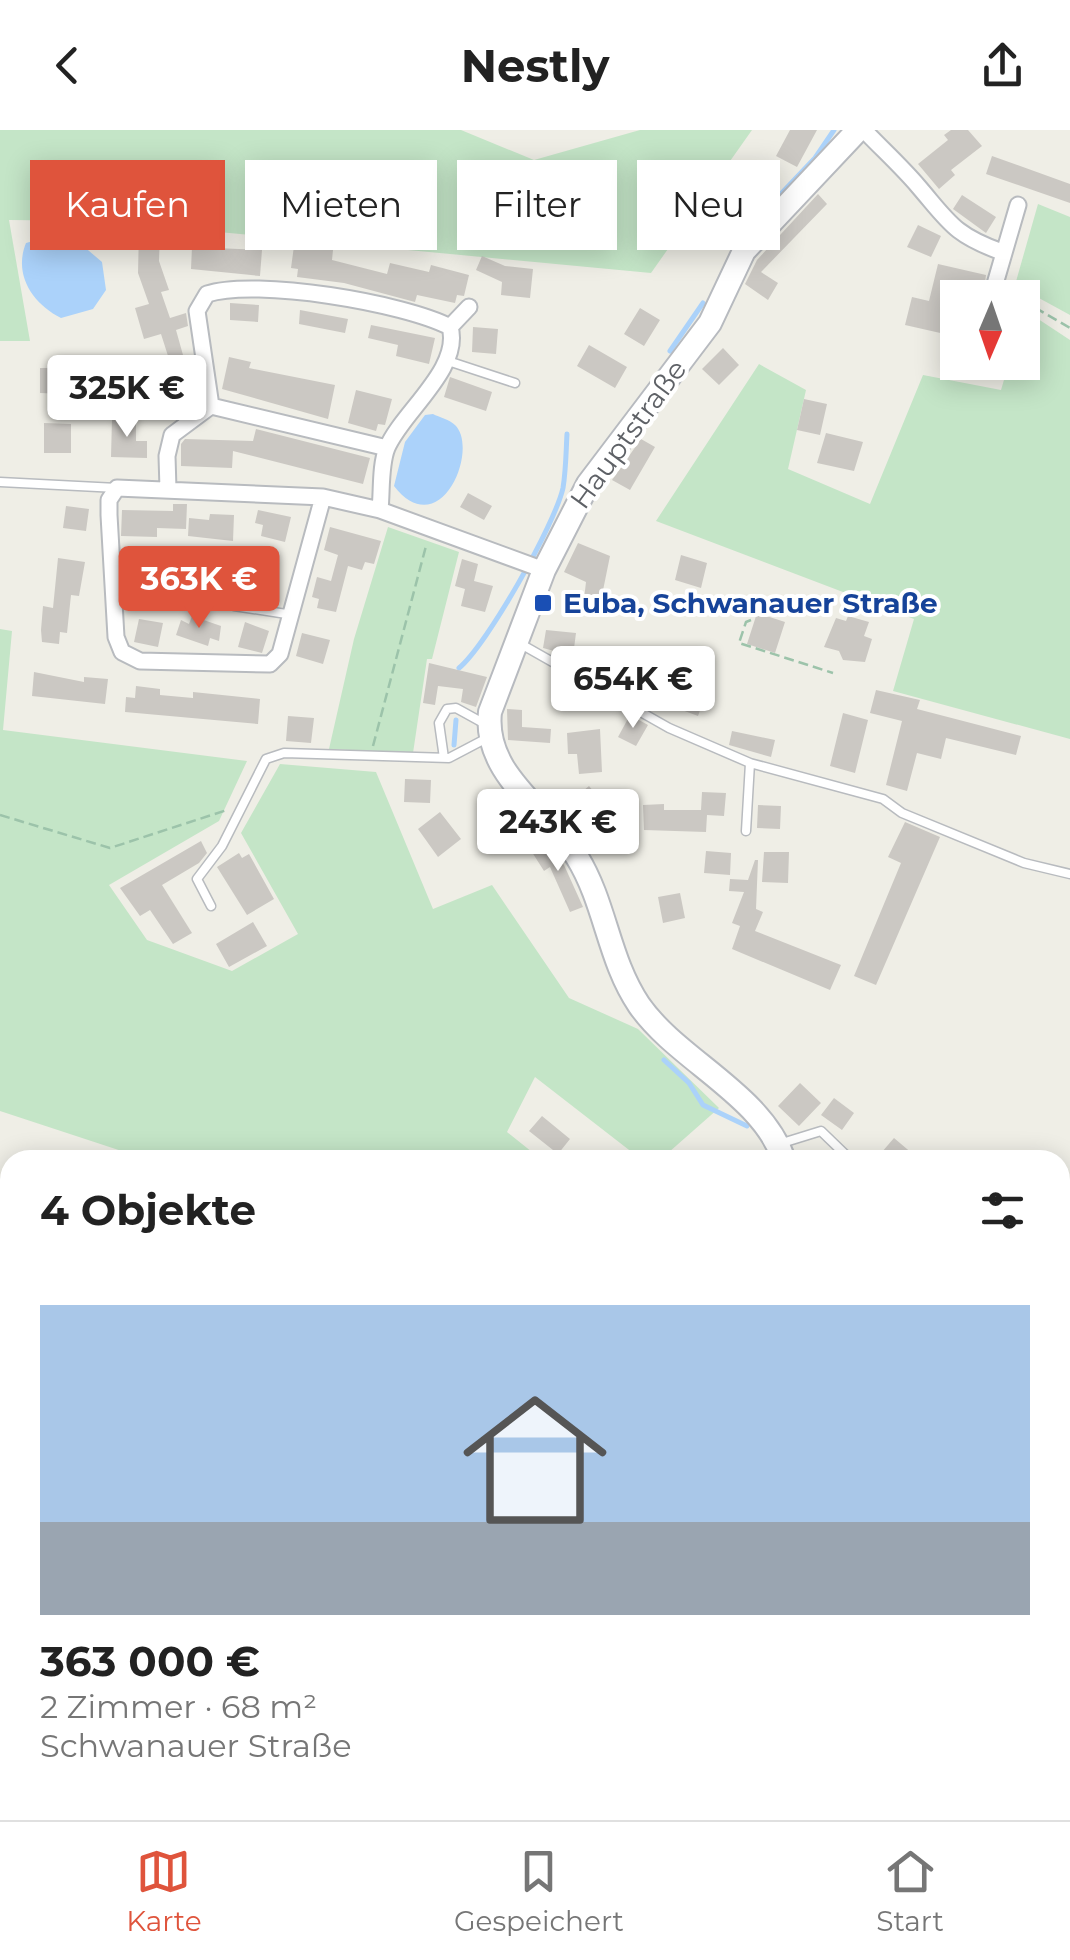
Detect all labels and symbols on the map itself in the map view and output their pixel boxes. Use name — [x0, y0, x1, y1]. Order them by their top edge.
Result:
north arrow — [940, 280, 1040, 380]
street label: Hauptstraße — [563, 353, 693, 515]
pin: 325K € — [46, 355, 208, 440]
pin: 363K € — [118, 546, 280, 631]
place label: Euba, Schwanauer Straße — [563, 586, 938, 620]
marker: Euba, Schwanauer Straße — [532, 592, 554, 614]
pin: 654K € — [552, 646, 714, 731]
pin: 243K € — [477, 789, 639, 874]

